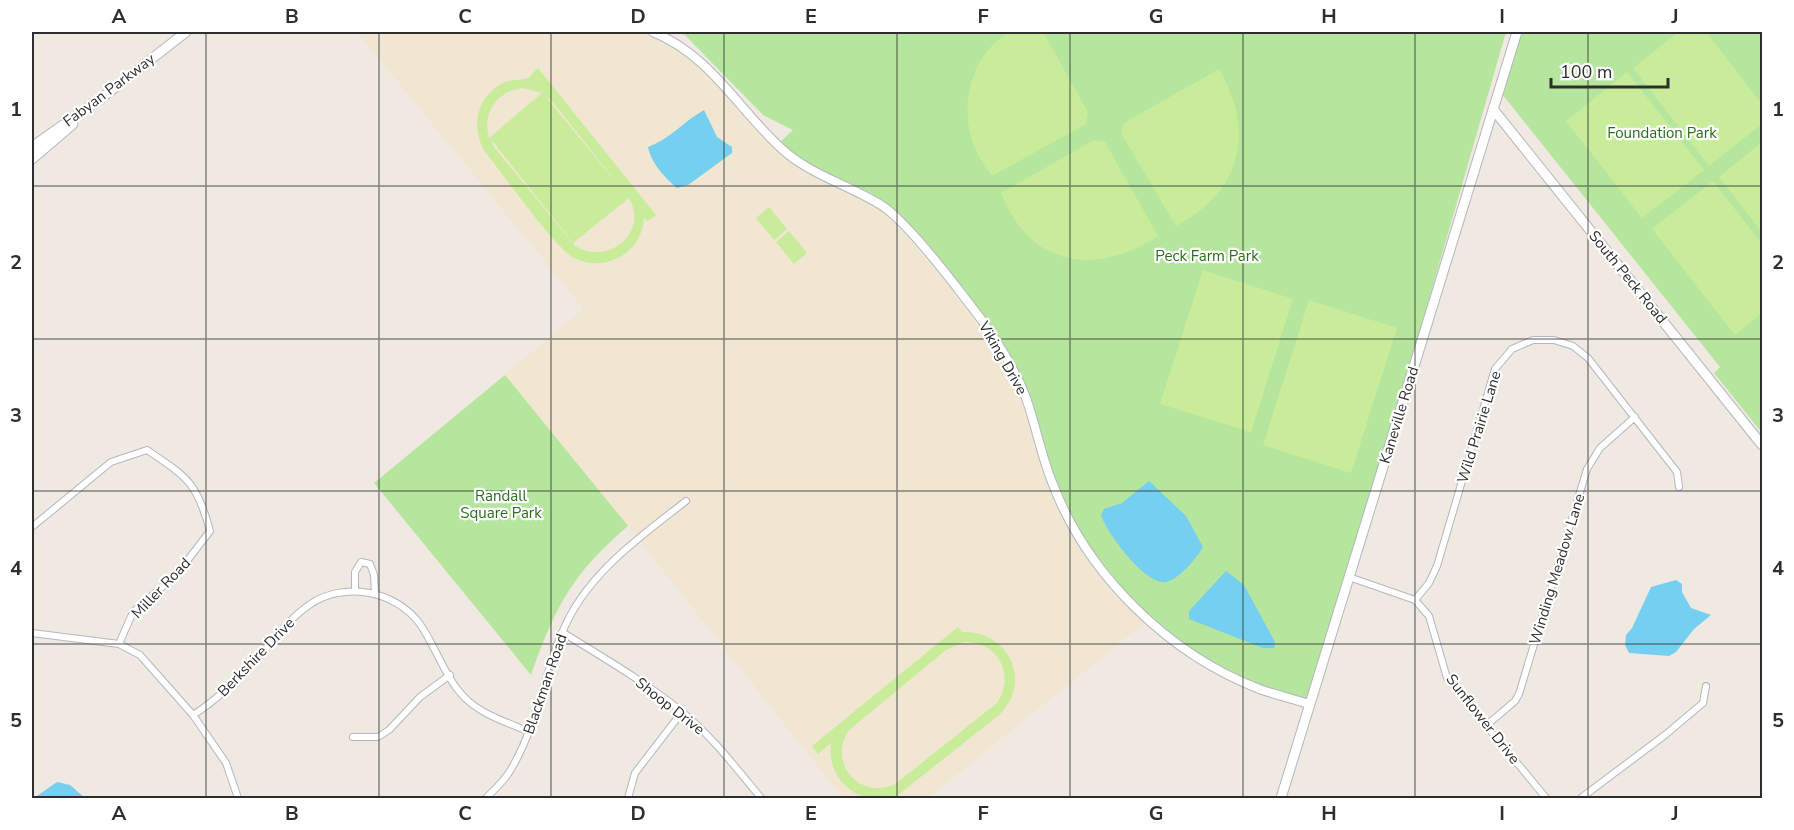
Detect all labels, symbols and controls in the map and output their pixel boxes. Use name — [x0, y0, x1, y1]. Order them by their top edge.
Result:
text: A — [112, 3, 127, 30]
text: B — [285, 3, 299, 30]
text: C — [458, 3, 472, 30]
text: D — [630, 3, 646, 30]
text: E — [805, 3, 817, 30]
text: F — [977, 3, 989, 30]
text: G — [1149, 3, 1163, 30]
text: H — [1321, 3, 1337, 30]
text: I — [1499, 3, 1505, 30]
text: J — [1670, 3, 1679, 30]
street label: Fabyan Parkway — [59, 49, 159, 131]
scale bar — [1551, 51, 1668, 89]
text: 100 m — [1560, 60, 1612, 84]
text: 1 — [10, 96, 22, 123]
text: 1 — [1772, 96, 1784, 123]
park label: Foundation Park — [1607, 123, 1717, 143]
street label: South Peck Road — [1584, 226, 1672, 328]
park label: Peck Farm Park — [1155, 246, 1259, 266]
text: 2 — [10, 249, 22, 276]
text: 2 — [1772, 249, 1784, 276]
street label: Viking Drive — [973, 317, 1032, 398]
street label: Kaneville Road — [1375, 364, 1423, 466]
street label: Wild Prairie Lane — [1452, 368, 1506, 486]
text: 3 — [10, 402, 22, 429]
text: 3 — [1772, 402, 1784, 429]
park label: Randall Square Park — [460, 486, 542, 523]
street label: Winding Meadow Lane — [1525, 491, 1589, 647]
street label: Miller Road — [127, 553, 195, 623]
text: 4 — [10, 555, 22, 582]
text: 4 — [1772, 555, 1784, 582]
street label: Berkshire Drive — [213, 613, 299, 701]
street label: Blackman Road — [518, 631, 572, 737]
street label: Sunflower Drive — [1442, 670, 1524, 768]
street label: Shoop Drive — [631, 673, 709, 739]
text: 5 — [10, 707, 22, 734]
text: 5 — [1772, 707, 1784, 734]
text: A — [112, 800, 127, 827]
text: B — [285, 800, 299, 827]
text: C — [458, 800, 472, 827]
text: D — [630, 800, 646, 827]
text: E — [805, 800, 817, 827]
text: F — [977, 800, 989, 827]
text: G — [1149, 800, 1163, 827]
text: H — [1321, 800, 1337, 827]
text: I — [1499, 800, 1505, 827]
text: J — [1670, 800, 1679, 827]

